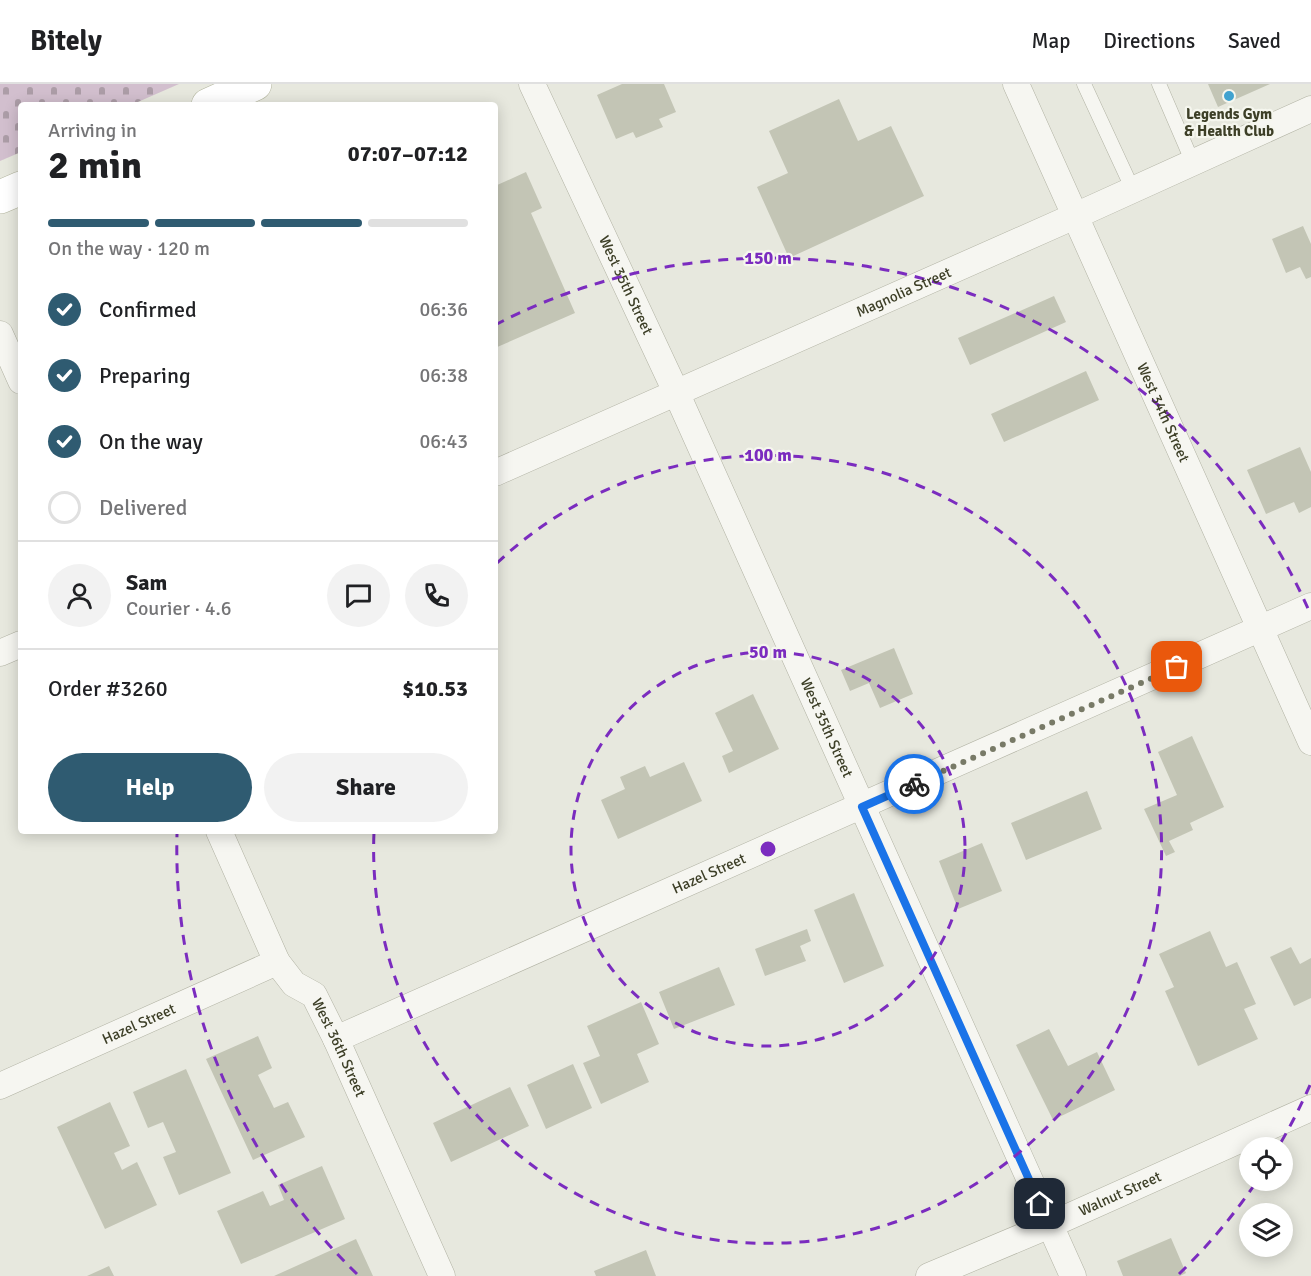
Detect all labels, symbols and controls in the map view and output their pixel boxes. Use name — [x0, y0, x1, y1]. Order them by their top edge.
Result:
text: Bitely — [30, 24, 102, 58]
text: Map — [1032, 28, 1070, 54]
text: Directions — [1103, 28, 1195, 54]
text: Saved — [1228, 28, 1281, 54]
marker: Legends Gym & Health Club — [1222, 89, 1236, 103]
place label: Legends Gym & Health Club — [1184, 105, 1274, 140]
text: Arriving in — [48, 118, 137, 143]
text: 07:07–07:12 — [348, 140, 468, 167]
text: 2 min — [48, 141, 142, 189]
street label: West 35th Street — [595, 233, 657, 337]
text: On the way · 120 m — [48, 236, 210, 261]
text: 150 m — [744, 247, 792, 269]
street label: Magnolia Street — [853, 263, 954, 321]
icon: check — [48, 293, 81, 326]
text: Confirmed — [99, 296, 197, 323]
text: 06:36 — [419, 297, 468, 322]
icon: check — [48, 359, 81, 392]
street label: West 34th Street — [1133, 360, 1193, 465]
text: Preparing — [99, 362, 191, 389]
text: 06:38 — [419, 363, 468, 388]
icon: check — [48, 425, 81, 458]
text: On the way — [99, 428, 203, 455]
text: 06:43 — [419, 429, 468, 454]
text: 100 m — [744, 444, 792, 466]
text: Delivered — [99, 494, 187, 521]
button: person — [48, 564, 111, 627]
button: chat — [327, 564, 390, 627]
button: phone — [405, 564, 468, 627]
text: Sam — [126, 569, 167, 596]
text: Courier · 4.6 — [126, 596, 232, 621]
text: 50 m — [749, 641, 787, 663]
pin — [1151, 641, 1202, 692]
icon: bag — [1160, 650, 1193, 683]
text: Order #3260 — [48, 675, 168, 702]
text: $10.53 — [402, 675, 468, 702]
street label: West 35th Street — [797, 675, 857, 780]
button: Help — [48, 753, 252, 822]
button: Share — [264, 753, 468, 822]
courier — [884, 754, 944, 814]
icon: bike — [898, 768, 931, 801]
centre of rings — [758, 839, 778, 859]
street label: Hazel Street — [669, 849, 748, 898]
street label: West 36th Street — [308, 995, 370, 1100]
street label: Hazel Street — [99, 1000, 178, 1048]
map controls — [1239, 1137, 1293, 1257]
button: locate — [1239, 1137, 1293, 1191]
street label: Walnut Street — [1076, 1167, 1164, 1220]
pin — [1014, 1178, 1065, 1229]
icon: home — [1023, 1187, 1056, 1220]
button: layers — [1239, 1203, 1293, 1257]

